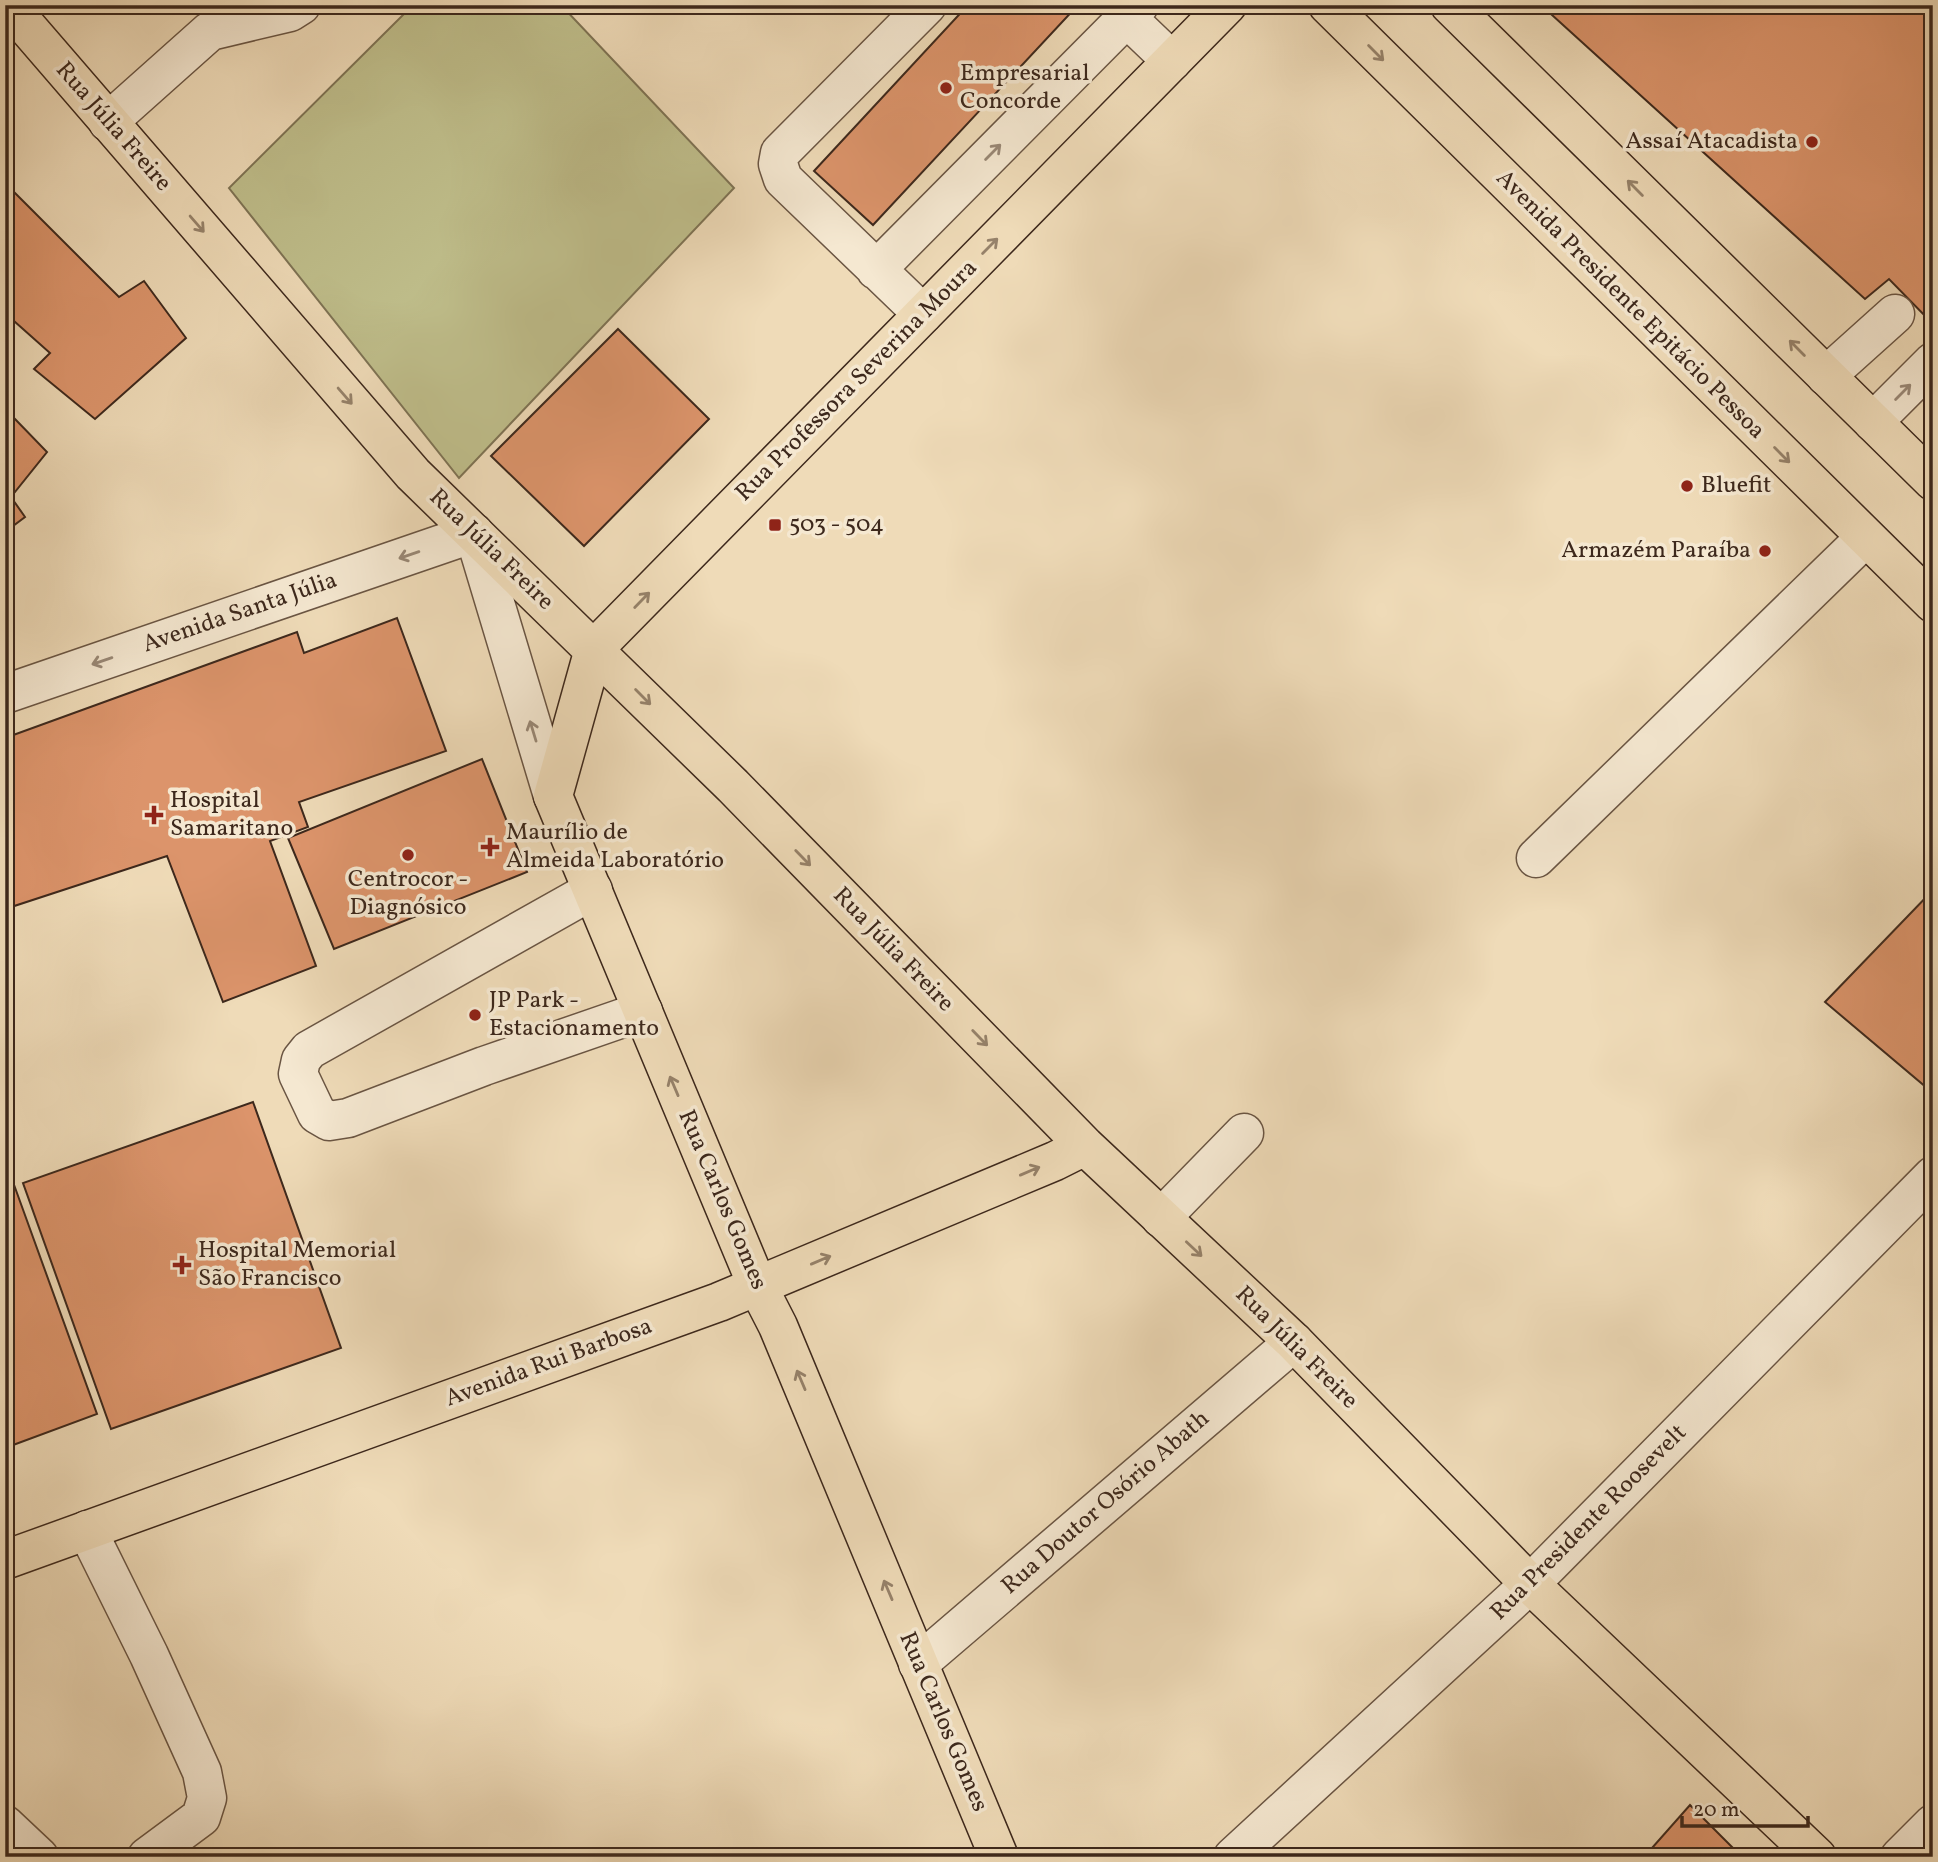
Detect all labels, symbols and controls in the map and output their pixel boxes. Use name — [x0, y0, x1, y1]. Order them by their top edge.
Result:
one-way arrow — [1368, 45, 1385, 62]
street label: Rua Júlia Freire — [47, 55, 179, 199]
place label: Empresarial Concorde — [960, 57, 1089, 119]
marker: Empresarial Concorde — [938, 80, 954, 96]
place label: Assaí Atacadista — [1626, 125, 1798, 159]
marker: Assaí Atacadista — [1804, 134, 1820, 150]
one-way arrow — [984, 143, 1001, 160]
street label: Avenida Presidente Epitácio Pessoa — [1488, 163, 1772, 447]
one-way arrow — [1627, 179, 1644, 196]
one-way arrow — [189, 215, 205, 233]
one-way arrow — [982, 238, 999, 255]
street label: Rua Professora Severina Moura — [728, 252, 986, 510]
one-way arrow — [1789, 339, 1806, 356]
one-way arrow — [1894, 384, 1911, 401]
one-way arrow — [337, 387, 354, 404]
one-way arrow — [1773, 446, 1790, 463]
place label: Bluefit — [1701, 469, 1772, 503]
marker: Bluefit — [1679, 478, 1695, 494]
street label: Rua Júlia Freire — [421, 481, 561, 619]
place label: 503 - 504 — [789, 508, 884, 542]
marker: 503 - 504 — [767, 517, 783, 533]
place label: Armazém Paraíba — [1561, 534, 1751, 568]
marker: Armazém Paraíba — [1757, 543, 1773, 559]
one-way arrow — [399, 550, 421, 562]
street label: Avenida Santa Júlia — [138, 564, 342, 662]
one-way arrow — [633, 592, 650, 609]
one-way arrow — [91, 656, 113, 668]
one-way arrow — [634, 688, 651, 705]
one-way arrow — [526, 720, 539, 742]
place label: Hospital Samaritano — [170, 784, 293, 846]
marker: Hospital Samaritano — [144, 805, 164, 825]
place label: Maurílio de Almeida Laboratório — [506, 816, 724, 878]
marker: Maurílio de Almeida Laboratório — [480, 837, 500, 857]
marker: Centrocor - Diagnósico — [400, 847, 416, 863]
one-way arrow — [795, 849, 812, 866]
place label: Centrocor - Diagnósico — [348, 863, 468, 925]
street label: Rua Júlia Freire — [824, 880, 962, 1020]
place label: JP Park - Estacionamento — [489, 984, 659, 1046]
marker: JP Park - Estacionamento — [467, 1007, 483, 1023]
one-way arrow — [971, 1029, 988, 1046]
one-way arrow — [667, 1076, 680, 1098]
street label: Rua Carlos Gomes — [669, 1105, 775, 1295]
one-way arrow — [1019, 1164, 1040, 1177]
place label: Hospital Memorial São Francisco — [198, 1234, 396, 1296]
one-way arrow — [1185, 1241, 1203, 1257]
one-way arrow — [810, 1253, 831, 1266]
marker: Hospital Memorial São Francisco — [172, 1255, 192, 1275]
street label: Rua Júlia Freire — [1227, 1279, 1365, 1417]
street label: Avenida Rui Barbosa — [441, 1310, 657, 1416]
one-way arrow — [793, 1370, 806, 1391]
street label: Rua Doutor Osório Abath — [994, 1403, 1218, 1603]
street label: Rua Presidente Roosevelt — [1483, 1417, 1695, 1629]
one-way arrow — [881, 1580, 894, 1602]
street label: Rua Carlos Gomes — [890, 1627, 996, 1817]
scale bar — [1682, 1785, 1808, 1829]
text: 20 m — [1693, 1796, 1739, 1825]

